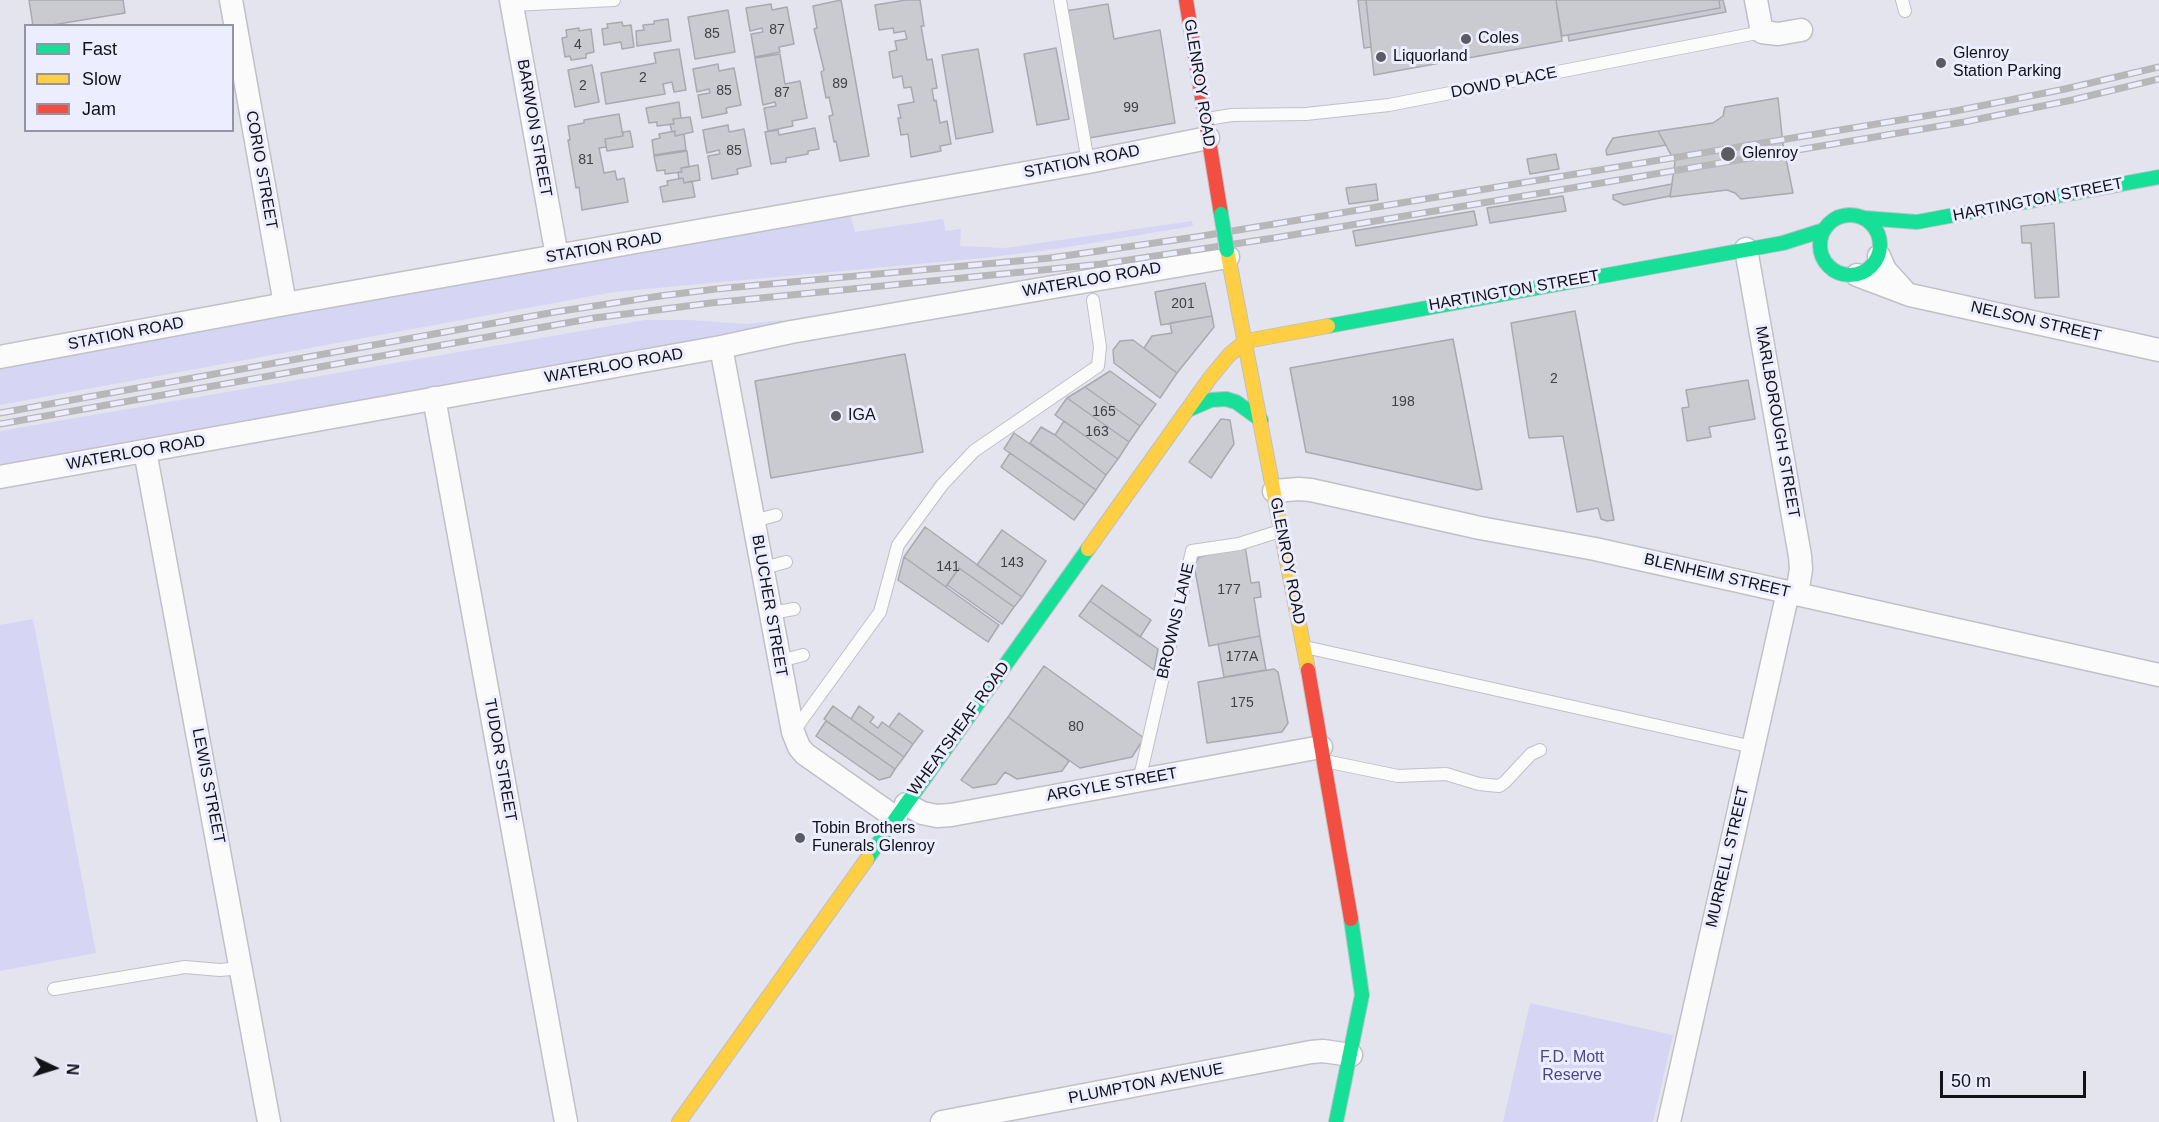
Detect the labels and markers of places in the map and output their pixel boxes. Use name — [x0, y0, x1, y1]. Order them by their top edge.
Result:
place label: Coles — [1478, 29, 1519, 49]
marker: Coles — [1459, 32, 1473, 46]
place label: Glenroy Station Parking — [1953, 44, 2062, 82]
place label: Liquorland — [1393, 47, 1468, 67]
marker: Liquorland — [1374, 50, 1388, 64]
marker: Glenroy Station Parking — [1934, 56, 1948, 70]
place label: Glenroy — [1742, 144, 1798, 164]
marker: Glenroy — [1719, 145, 1737, 163]
place label: IGA — [848, 406, 876, 426]
marker: IGA — [829, 409, 843, 423]
place label: Tobin Brothers Funerals Glenroy — [812, 819, 935, 857]
marker: Tobin Brothers Funerals Glenroy — [793, 831, 807, 845]

